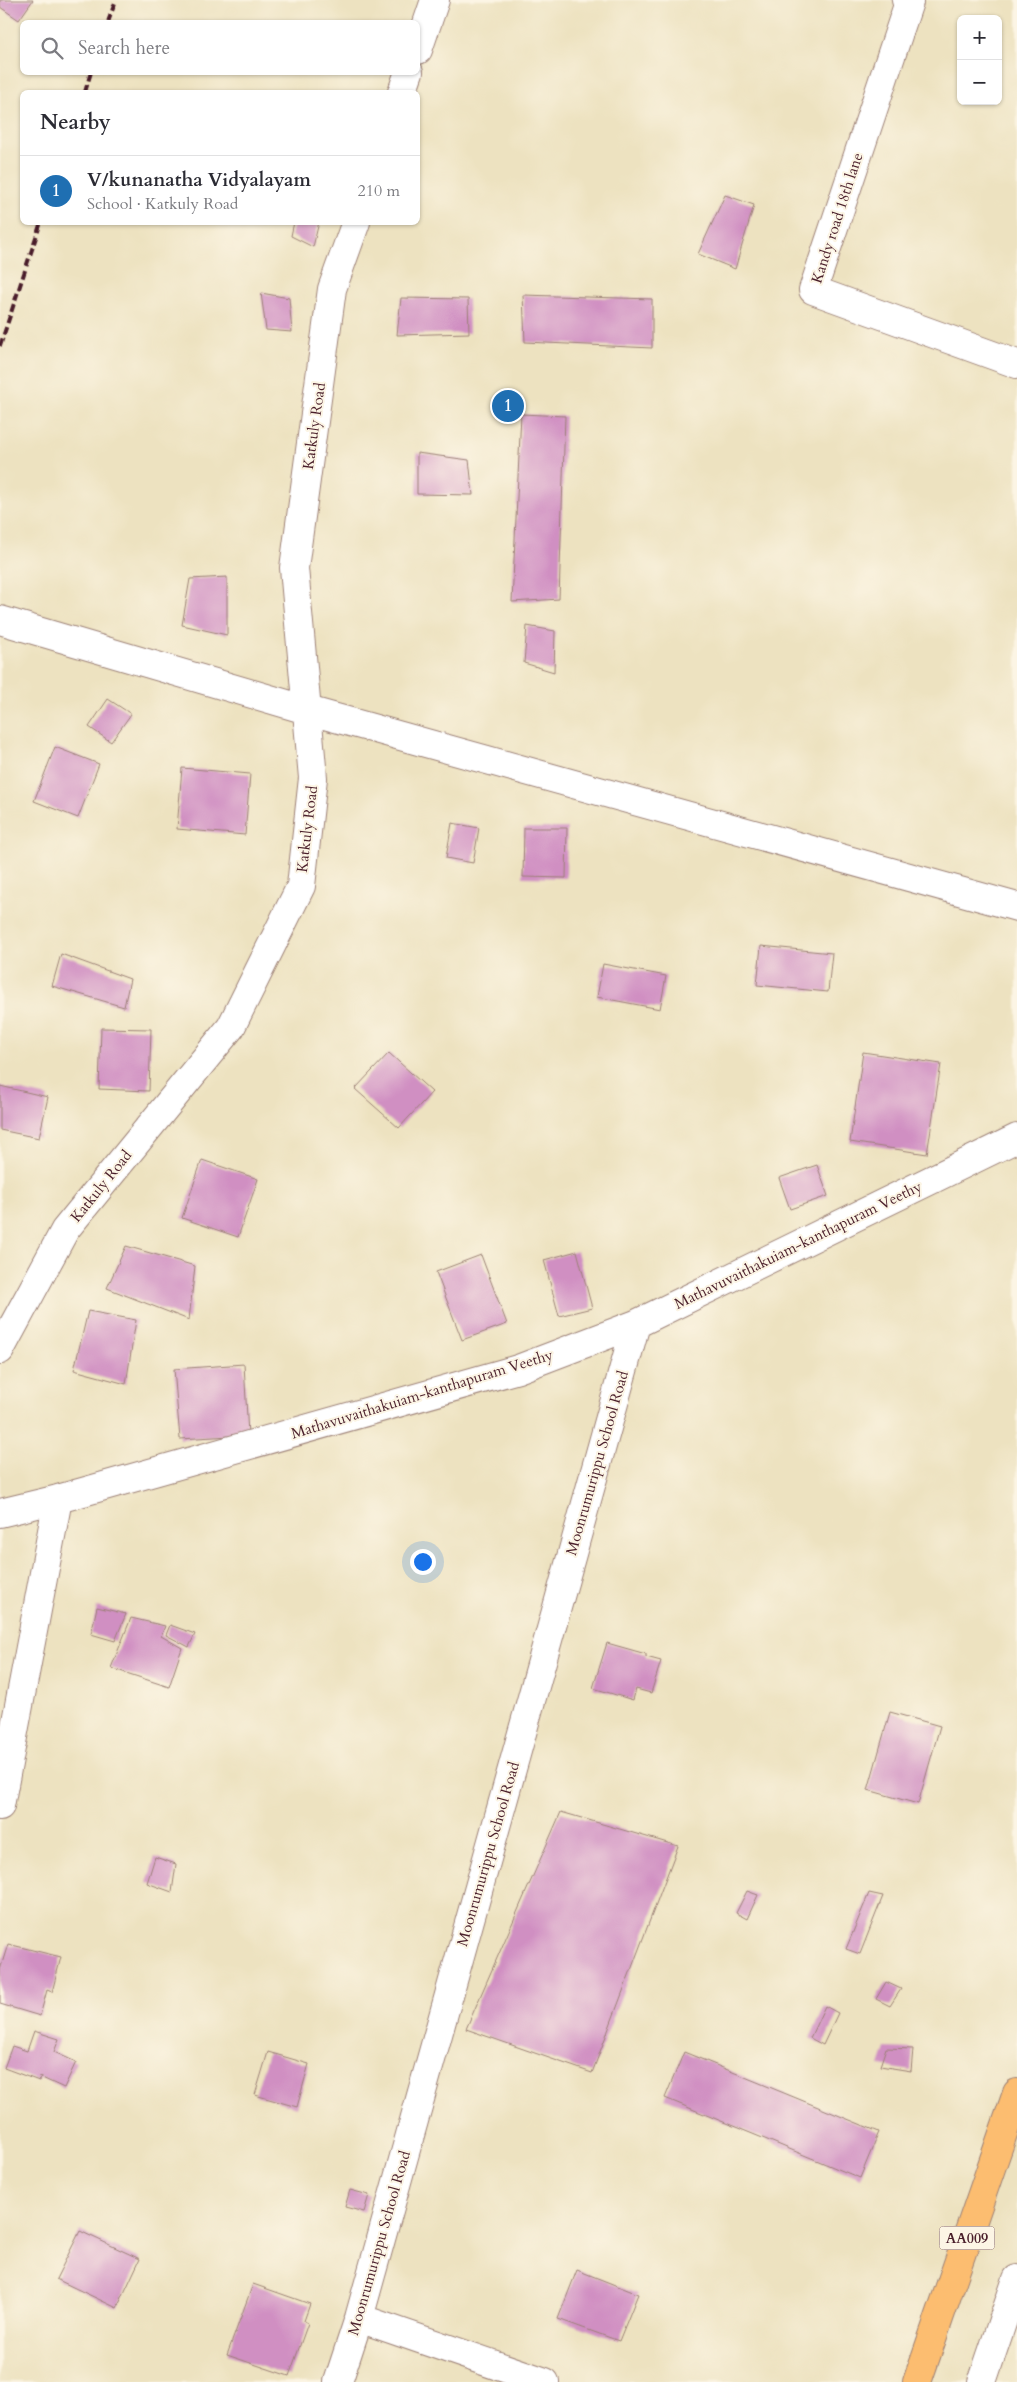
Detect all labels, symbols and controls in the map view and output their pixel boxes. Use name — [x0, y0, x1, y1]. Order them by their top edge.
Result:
map controls — [957, 15, 1002, 105]
button: + — [957, 15, 1002, 60]
search box — [20, 20, 420, 75]
icon: search — [38, 34, 66, 62]
text: Search here — [78, 35, 170, 61]
button: − — [957, 60, 1002, 105]
text: Nearby — [40, 108, 111, 137]
street label: Kandy road 18th lane — [806, 150, 868, 286]
text: V/kunanatha Vidyalayam — [87, 167, 311, 193]
text: 1 — [52, 180, 60, 202]
text: 210 m — [358, 180, 400, 202]
text: School · Katkuly Road — [87, 193, 238, 215]
street label: Katkuly Road — [298, 381, 330, 471]
pin: 1 — [492, 387, 524, 425]
street label: Katkuly Road — [292, 784, 322, 874]
street label: Katkuly Road — [66, 1146, 136, 1226]
street label: Mathavuvaithakuiam-kanthapuram Veethy — [671, 1176, 925, 1314]
street label: Mathavuvaithakuiam-kanthapuram Veethy — [289, 1345, 555, 1443]
street label: Moonrumurippu School Road — [561, 1368, 633, 1558]
your location — [410, 1549, 436, 1575]
street label: Moonrumurippu School Road — [452, 1759, 524, 1949]
street label: Moonrumurippu School Road — [343, 2148, 415, 2338]
road number: AA009 — [940, 2226, 994, 2250]

